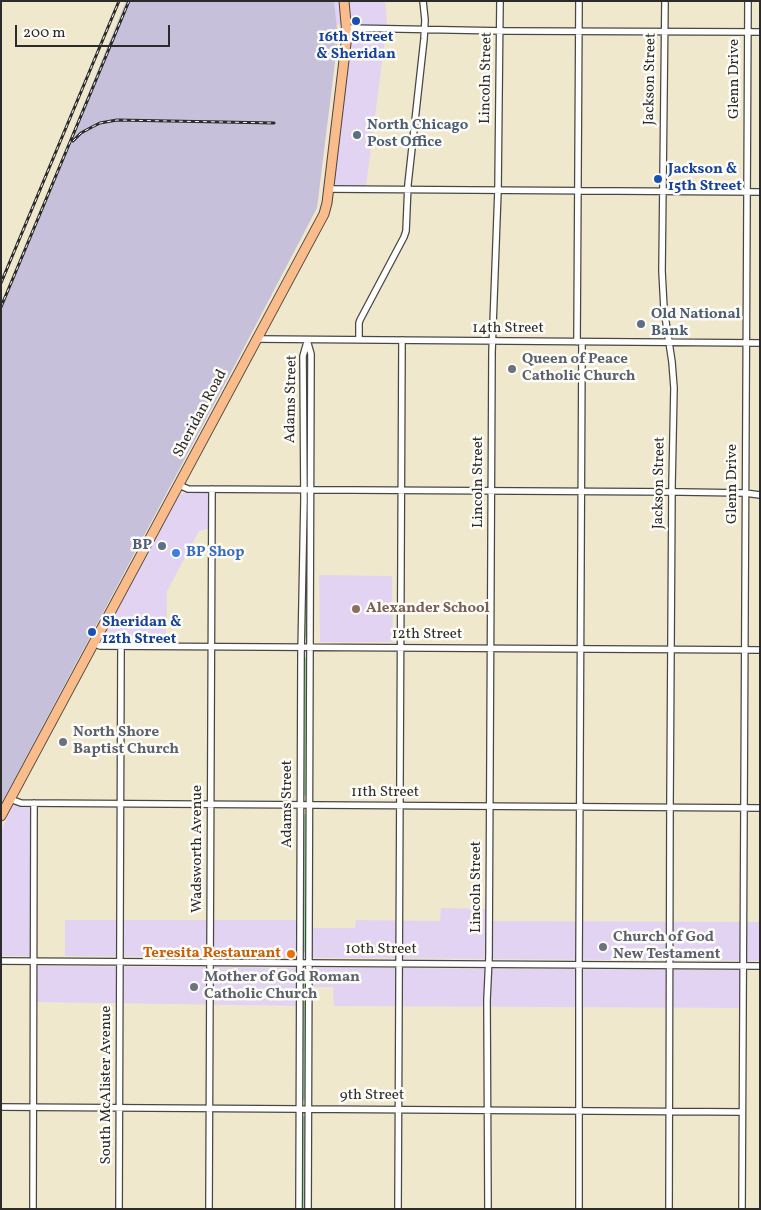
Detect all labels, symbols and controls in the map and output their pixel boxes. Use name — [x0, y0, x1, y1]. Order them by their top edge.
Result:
scale bar — [18, 15, 172, 47]
marker: 16th Street & Sheridan — [350, 15, 362, 27]
text: 200 m — [23, 23, 66, 44]
place label: 16th Street & Sheridan — [316, 29, 396, 64]
street label: Lincoln Street — [477, 32, 497, 124]
street label: Jackson Street — [641, 33, 661, 125]
street label: Glenn Drive — [726, 39, 744, 119]
place label: North Chicago Post Office — [367, 117, 468, 152]
marker: North Chicago Post Office — [351, 129, 363, 141]
place label: Jackson & 15th Street — [668, 161, 742, 196]
marker: Jackson & 15th Street — [652, 173, 664, 185]
place label: Old National Bank — [651, 306, 741, 341]
marker: Old National Bank — [635, 318, 647, 330]
street label: 14th Street — [472, 320, 544, 338]
place label: Queen of Peace Catholic Church — [522, 351, 636, 386]
street label: Adams Street — [282, 355, 302, 443]
marker: Queen of Peace Catholic Church — [506, 363, 518, 375]
street label: Sheridan Road — [170, 367, 232, 461]
street label: Lincoln Street — [470, 436, 488, 528]
street label: Jackson Street — [650, 437, 670, 529]
street label: Glenn Drive — [724, 444, 742, 524]
place label: BP — [132, 537, 152, 555]
marker: BP — [156, 540, 168, 552]
place label: BP Shop — [186, 544, 244, 562]
marker: BP Shop — [170, 547, 182, 559]
place label: Alexander School — [366, 600, 490, 618]
marker: Alexander School — [350, 603, 362, 615]
place label: Sheridan & 12th Street — [102, 614, 182, 649]
marker: Sheridan & 12th Street — [86, 626, 98, 638]
street label: 12th Street — [392, 626, 462, 644]
place label: North Shore Baptist Church — [73, 724, 179, 759]
marker: North Shore Baptist Church — [57, 736, 69, 748]
street label: Adams Street — [279, 760, 297, 848]
street label: 11th Street — [351, 784, 419, 802]
street label: Wadsworth Avenue — [189, 785, 207, 913]
street label: Lincoln Street — [468, 841, 486, 933]
place label: Church of God New Testament — [613, 929, 720, 964]
street label: 10th Street — [345, 941, 417, 959]
marker: Church of God New Testament — [597, 941, 609, 953]
place label: Teresita Restaurant — [143, 945, 281, 963]
marker: Teresita Restaurant — [285, 948, 297, 960]
place label: Mother of God Roman Catholic Church — [204, 969, 360, 1004]
marker: Mother of God Roman Catholic Church — [188, 981, 200, 993]
street label: South McAlister Avenue — [98, 1006, 116, 1164]
street label: 9th Street — [340, 1087, 404, 1105]

